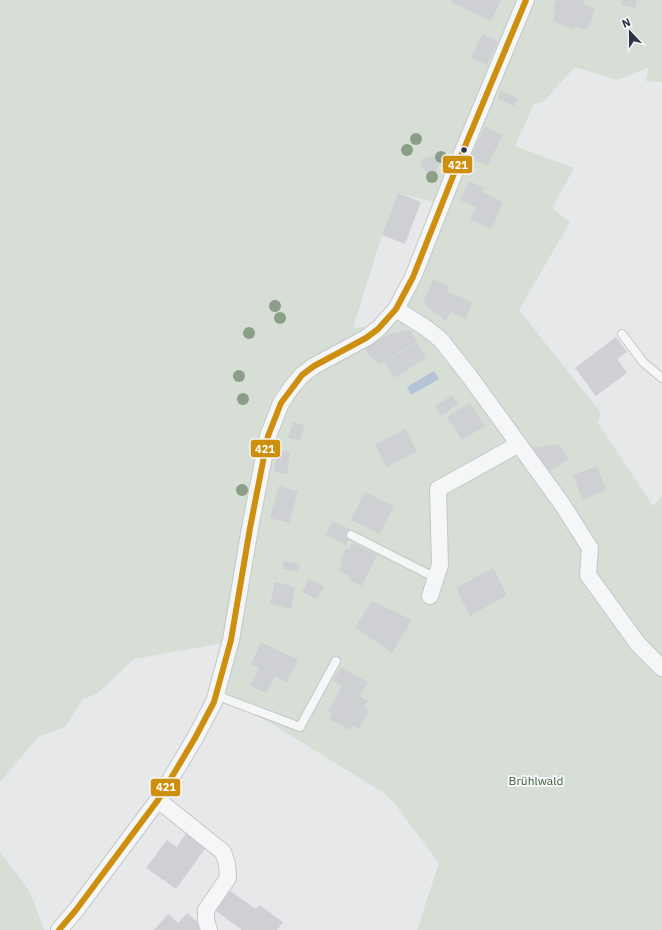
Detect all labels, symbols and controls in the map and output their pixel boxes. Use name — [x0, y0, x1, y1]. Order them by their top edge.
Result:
north arrow — [610, 12, 650, 52]
text: N — [620, 15, 633, 31]
unlabelled marker — [459, 145, 469, 155]
line badge: 421 — [442, 155, 473, 174]
text: 421 — [448, 158, 468, 172]
line badge: 421 — [250, 439, 281, 458]
text: 421 — [255, 442, 275, 456]
park label: Brühlwald — [509, 773, 563, 788]
line badge: 421 — [150, 778, 181, 797]
text: 421 — [156, 780, 176, 794]

